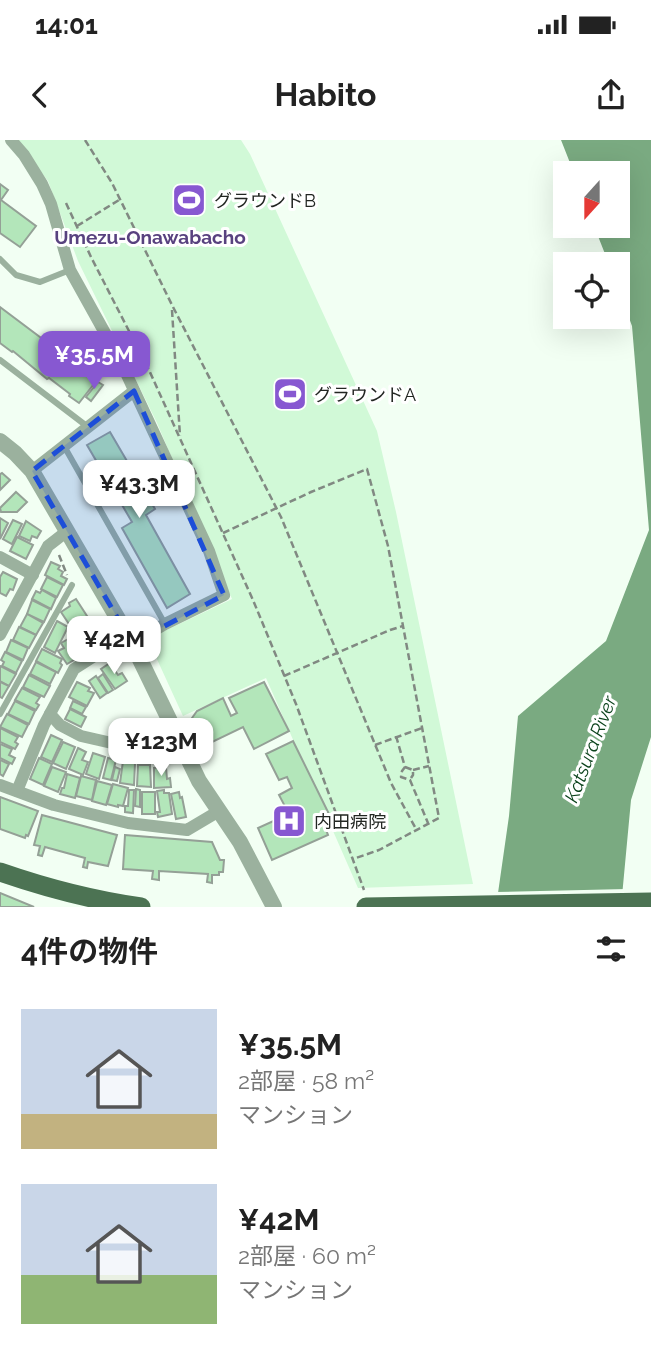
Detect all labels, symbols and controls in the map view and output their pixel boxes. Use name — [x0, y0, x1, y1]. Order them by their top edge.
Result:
text: 14:01 — [35, 10, 98, 40]
icon: back — [21, 76, 59, 114]
text: Habito — [275, 76, 376, 113]
icon: share — [592, 76, 630, 114]
north arrow — [553, 161, 630, 238]
map controls — [553, 161, 630, 329]
sports icon: グラウンドB — [170, 181, 208, 219]
place label: グラウンドB — [214, 190, 316, 211]
district label: Umezu-Onawabacho — [54, 226, 246, 248]
button: locate — [553, 252, 630, 329]
pin: ¥35.5M — [37, 331, 151, 391]
text: ¥35.5M — [54, 340, 134, 367]
sports icon: グラウンドA — [271, 375, 309, 413]
place label: グラウンドA — [314, 384, 416, 405]
pin: ¥43.3M — [82, 460, 196, 520]
text: ¥43.3M — [99, 469, 179, 496]
pin: ¥42M — [73, 616, 155, 676]
text: ¥42M — [83, 625, 145, 652]
water label: Katsura River — [560, 691, 621, 805]
pin: ¥123M — [112, 718, 210, 778]
text: ¥123M — [124, 727, 198, 754]
hospital icon: 内田病院 — [270, 802, 308, 840]
place label: 内田病院 — [314, 811, 386, 832]
icon: filters — [592, 930, 630, 968]
text: 4件の物件 — [21, 934, 158, 969]
text: ¥35.5M — [238, 1027, 342, 1062]
icon: home — [77, 1037, 161, 1121]
text: 2部屋 · 58 m² — [238, 1067, 374, 1094]
text: マンション — [238, 1101, 353, 1128]
text: ¥42M — [238, 1202, 319, 1237]
icon: home — [77, 1212, 161, 1296]
text: 2部屋 · 60 m² — [238, 1242, 376, 1269]
text: マンション — [238, 1276, 353, 1303]

